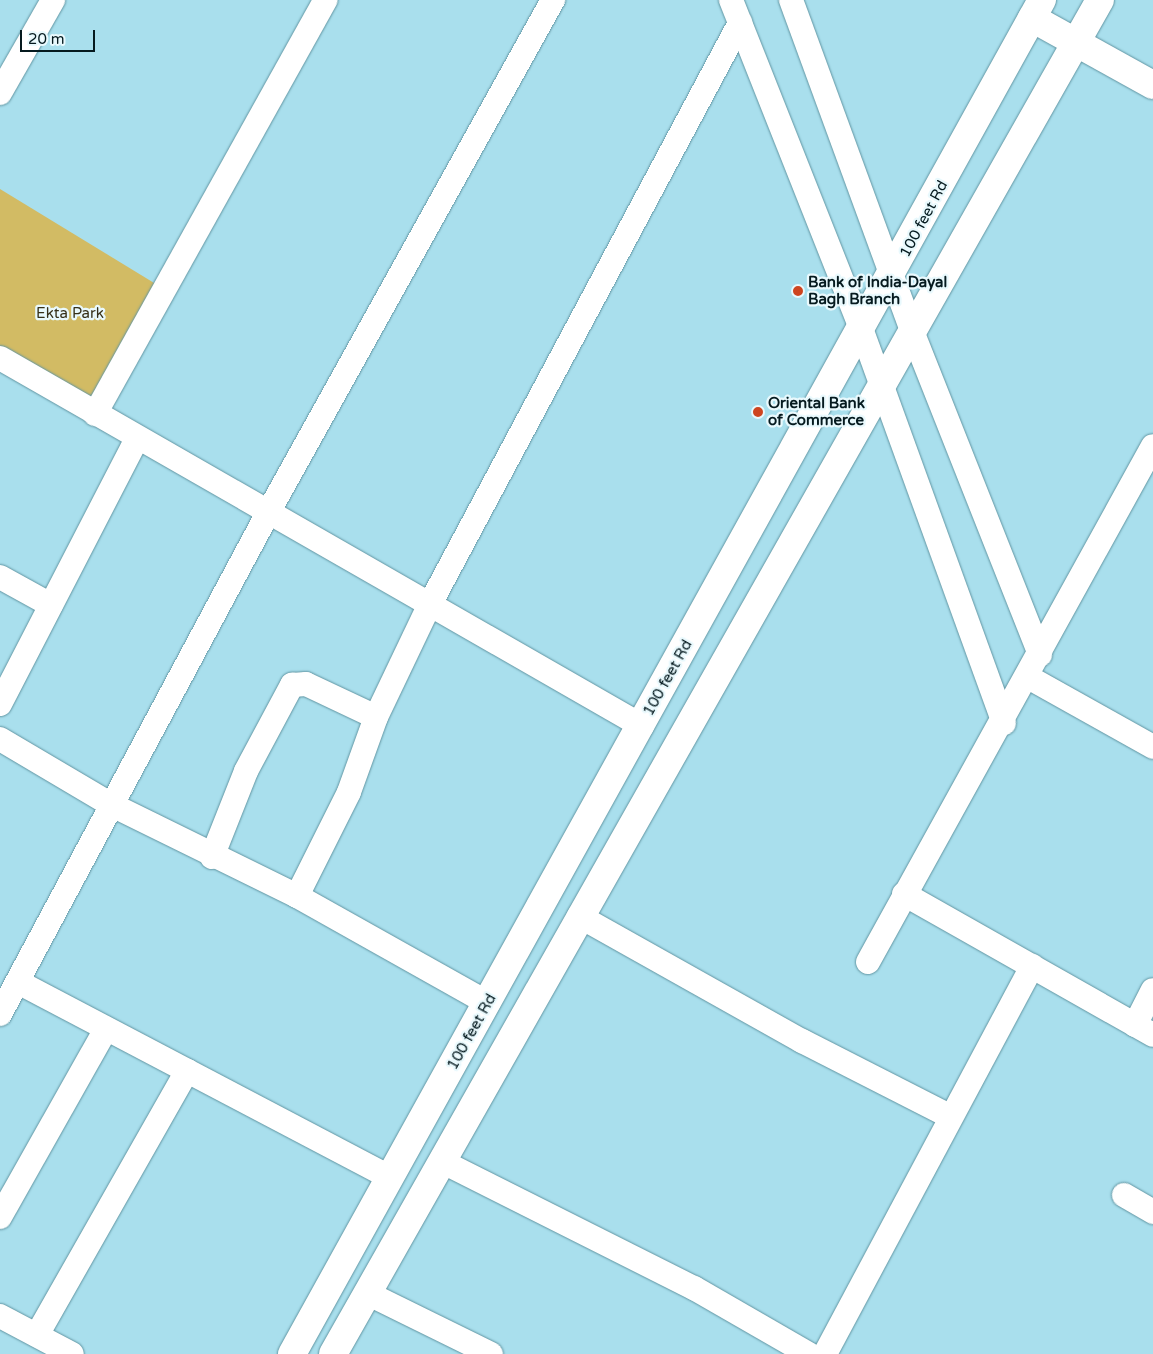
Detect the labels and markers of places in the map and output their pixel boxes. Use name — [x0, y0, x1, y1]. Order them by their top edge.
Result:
place label: Bank of India-Dayal Bagh Branch — [808, 273, 947, 308]
marker: Bank of India-Dayal Bagh Branch — [792, 285, 804, 297]
place label: Oriental Bank of Commerce — [768, 394, 865, 429]
marker: Oriental Bank of Commerce — [752, 406, 764, 418]

